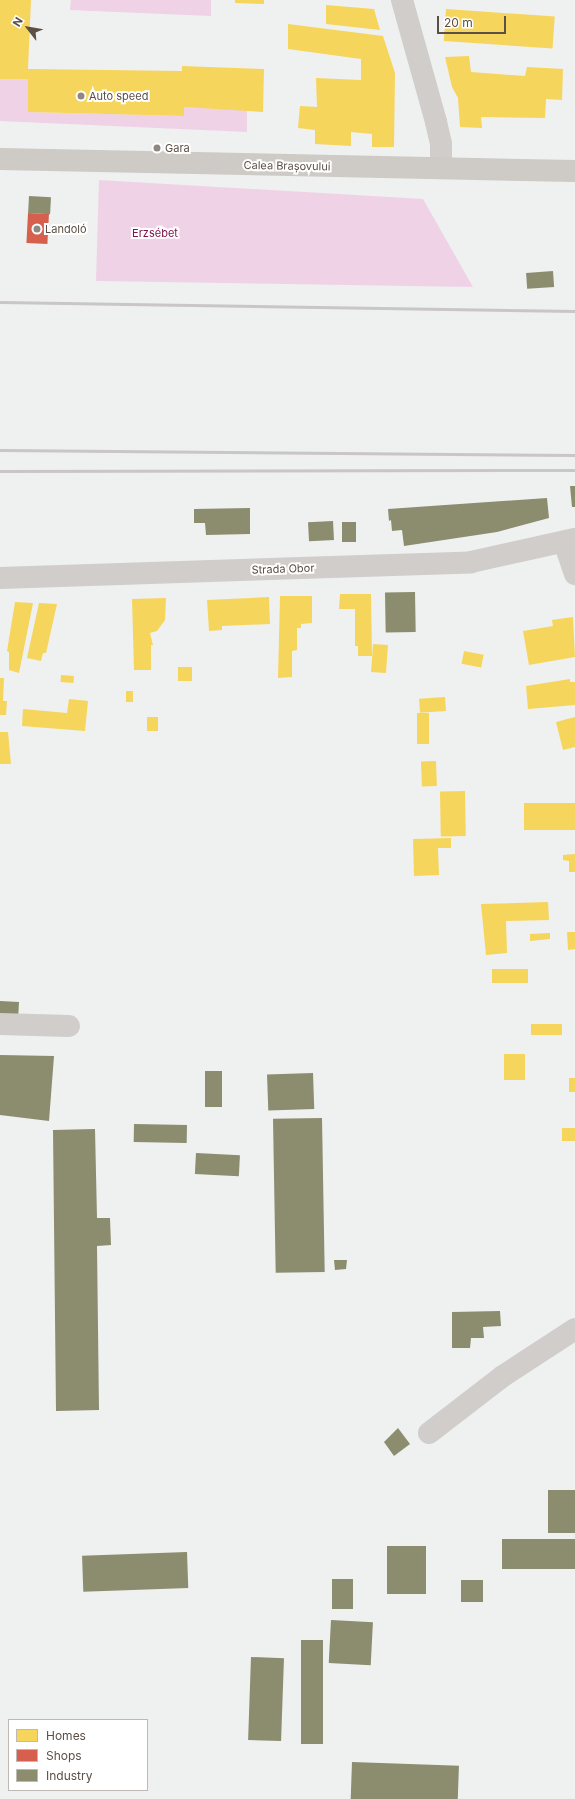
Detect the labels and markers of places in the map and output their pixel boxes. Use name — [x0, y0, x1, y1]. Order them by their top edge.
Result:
place label: Auto speed — [89, 89, 148, 103]
marker: Auto speed — [76, 91, 86, 101]
place label: Gara — [165, 141, 190, 155]
marker: Gara — [152, 143, 162, 153]
place label: Landoló — [45, 222, 86, 236]
marker: Landoló — [32, 224, 42, 234]

